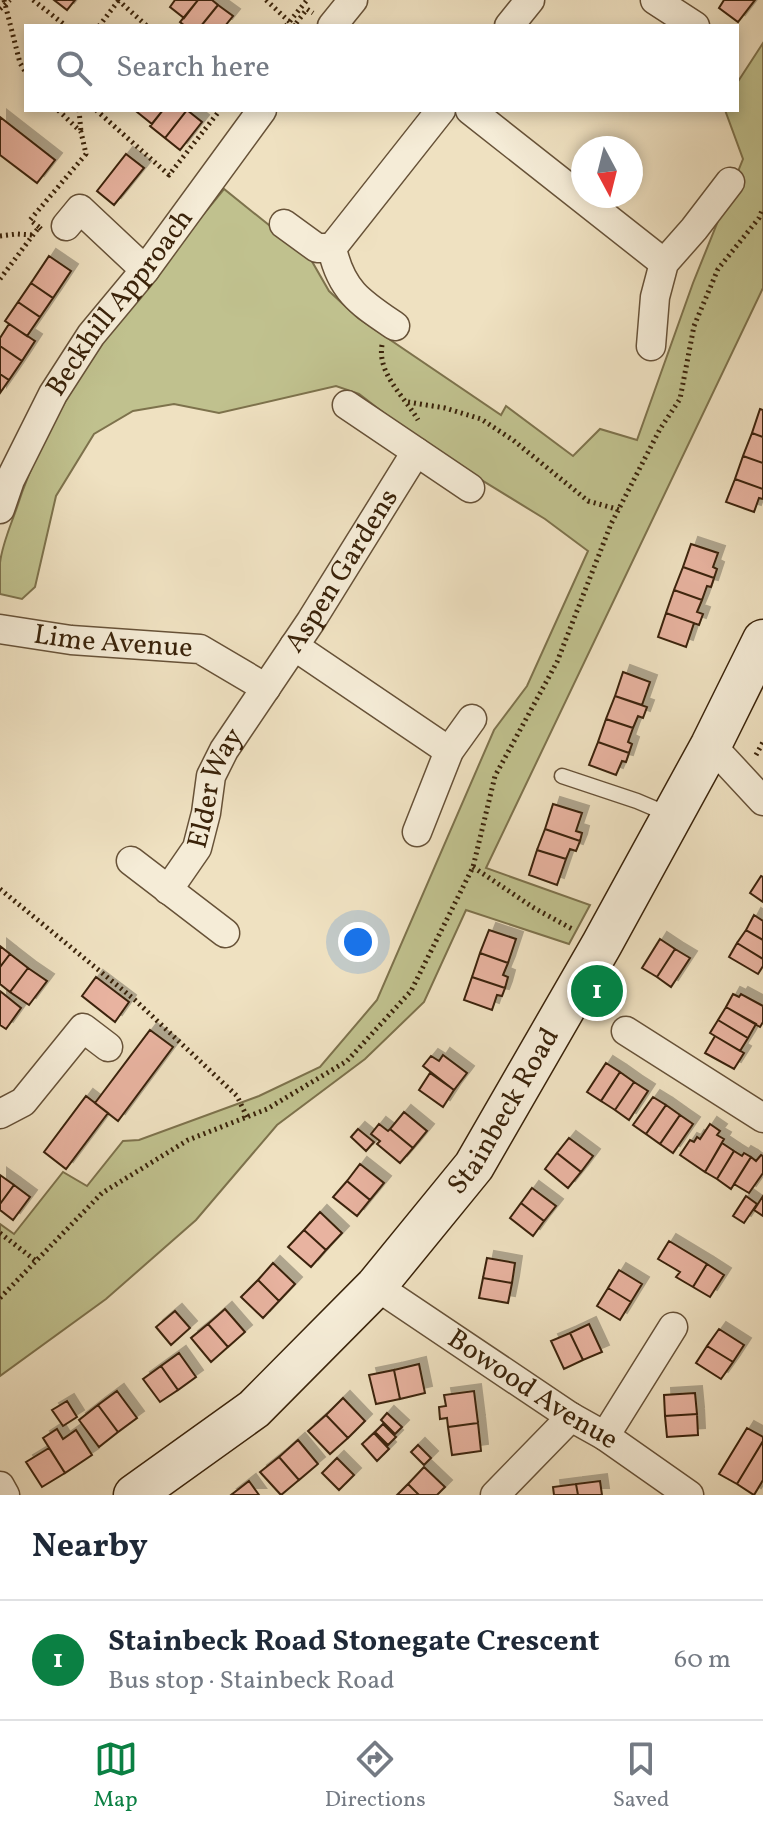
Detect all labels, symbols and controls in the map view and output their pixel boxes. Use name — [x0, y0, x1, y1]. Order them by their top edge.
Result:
search box — [24, 24, 739, 112]
icon: search — [52, 46, 96, 90]
text: Search here — [116, 47, 270, 89]
north arrow — [571, 136, 643, 208]
street label: Beckhill Approach — [37, 201, 203, 404]
street label: Aspen Gardens — [275, 481, 408, 661]
street label: Lime Avenue — [31, 615, 194, 668]
street label: Elder Way — [178, 720, 253, 852]
your location — [338, 922, 378, 962]
pin: 1 — [571, 961, 623, 1021]
street label: Stainbeck Road — [438, 1021, 569, 1203]
street label: Bowood Avenue — [440, 1320, 626, 1459]
text: Nearby — [32, 1524, 148, 1571]
text: Stainbeck Road Stonegate Crescent — [108, 1621, 599, 1663]
text: 1 — [53, 1642, 63, 1678]
text: 60 m — [674, 1642, 731, 1678]
text: Bus stop · Stainbeck Road — [108, 1663, 395, 1699]
tab: Map — [94, 1737, 138, 1816]
tab: Directions — [325, 1737, 426, 1816]
tab: Saved — [613, 1737, 669, 1816]

